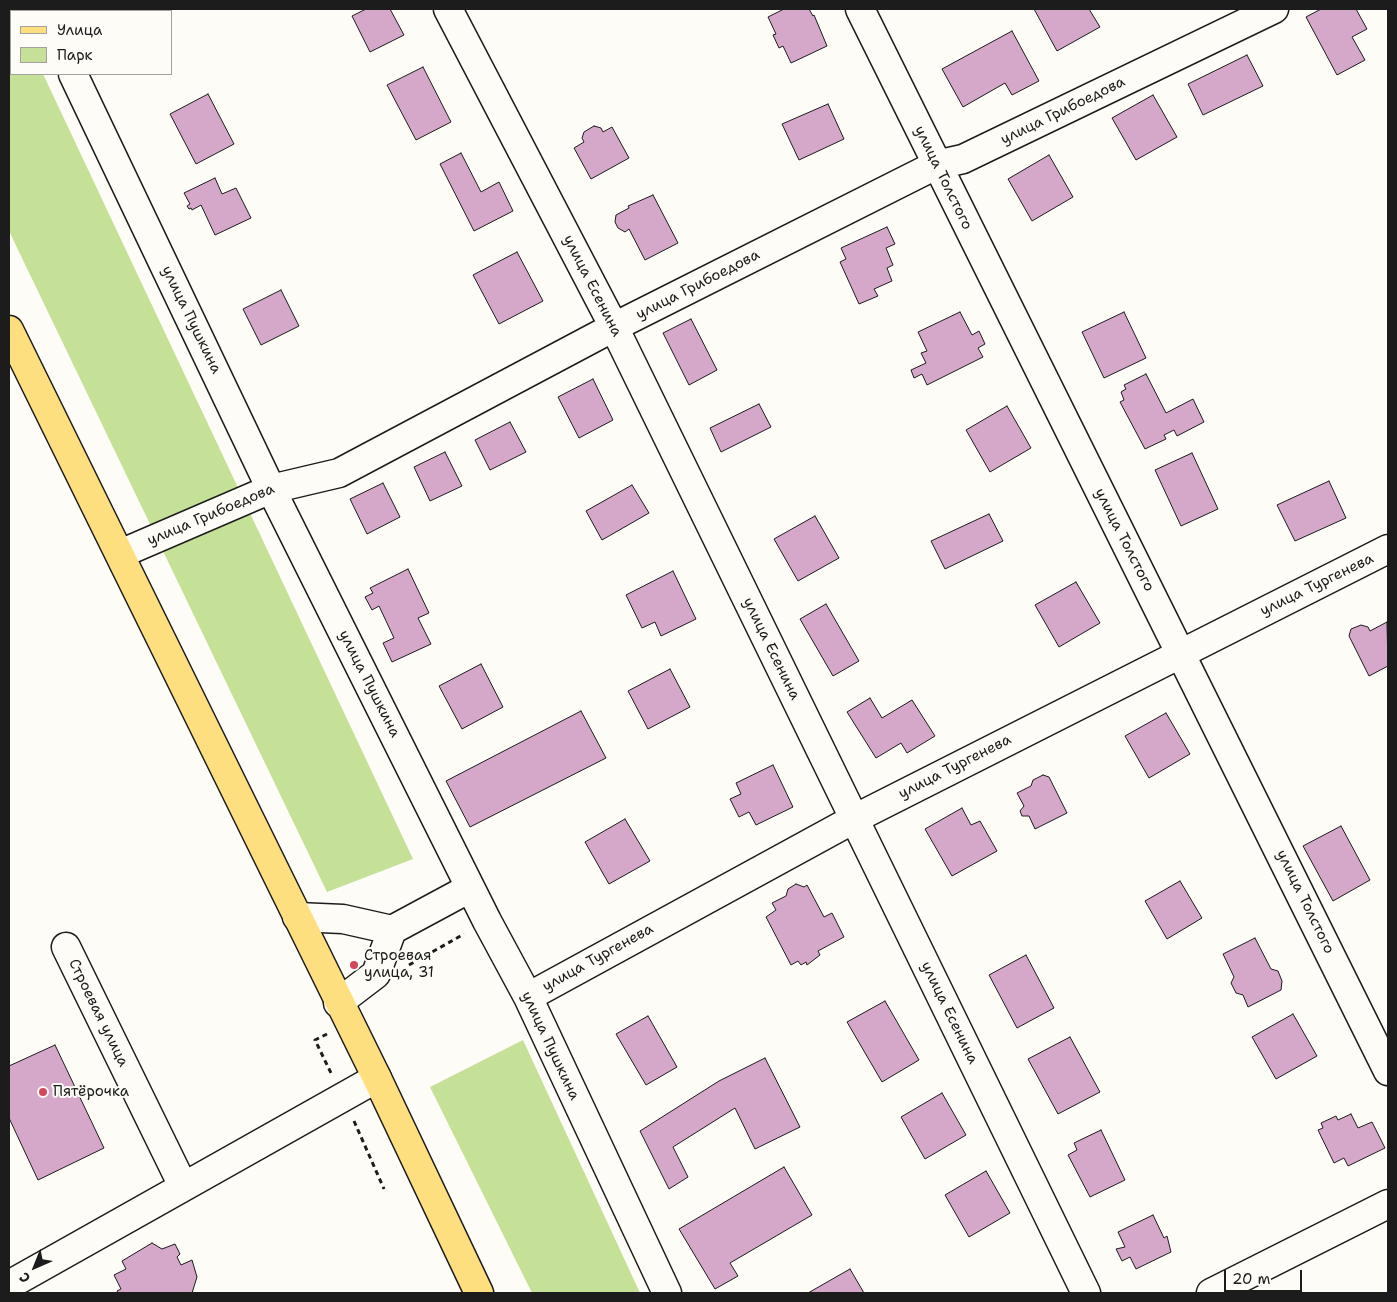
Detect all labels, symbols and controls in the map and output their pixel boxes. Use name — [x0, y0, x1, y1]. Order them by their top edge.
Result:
legend — [10, 10, 172, 75]
text: Улица — [57, 20, 102, 40]
text: Парк — [57, 45, 93, 65]
street label: улица Грибоедова — [998, 73, 1128, 149]
street label: улица Толстого — [910, 123, 976, 233]
street label: улица Есенина — [559, 232, 625, 340]
street label: улица Грибоедова — [633, 246, 763, 324]
street label: улица Пушкина — [157, 263, 225, 377]
street label: улица Грибоедова — [145, 480, 277, 550]
street label: улица Толстого — [1090, 485, 1158, 595]
street label: улица Тургенева — [1257, 550, 1377, 620]
street label: улица Есенина — [738, 595, 804, 703]
street label: улица Пушкина — [334, 627, 404, 741]
street label: улица Тургенева — [896, 731, 1014, 803]
street label: улица Толстого — [1272, 847, 1338, 957]
street label: улица Тургенева — [539, 920, 657, 996]
place label: Строевая улица, 31 — [364, 947, 434, 982]
street label: Строевая улица — [64, 956, 132, 1070]
marker: Строевая улица, 31 — [348, 959, 360, 971]
street label: улица Есенина — [916, 959, 982, 1067]
street label: улица Пушкина — [517, 989, 583, 1103]
place label: Пятёрочка — [53, 1083, 129, 1101]
marker: Пятёрочка — [37, 1086, 49, 1098]
north arrow — [10, 1242, 60, 1292]
scale bar — [1227, 1260, 1304, 1292]
text: С — [15, 1268, 34, 1287]
text: 20 m — [1232, 1269, 1271, 1289]

